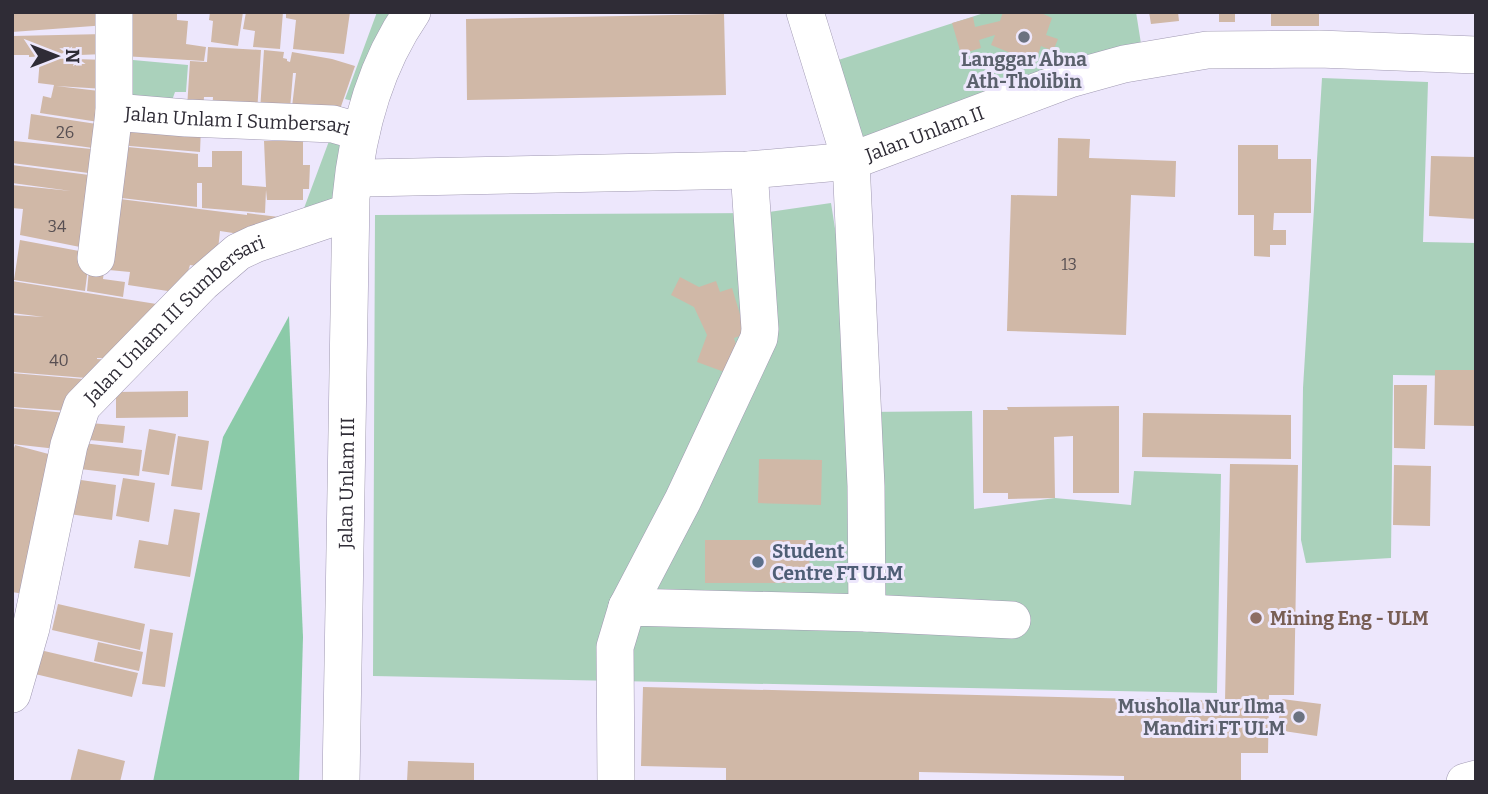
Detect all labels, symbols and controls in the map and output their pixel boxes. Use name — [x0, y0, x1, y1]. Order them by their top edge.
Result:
north arrow — [21, 21, 91, 91]
marker: Langgar Abna Ath-Tholibin — [1016, 29, 1032, 45]
place label: Langgar Abna Ath-Tholibin — [961, 48, 1087, 93]
text: N — [61, 49, 84, 64]
street label: Jalan Unlam I Sumbersari — [123, 101, 353, 140]
street label: Jalan Unlam II — [861, 101, 987, 167]
house number: 26 — [56, 123, 74, 142]
house number: 34 — [48, 217, 67, 236]
street label: Jalan Unlam III Sumbersari — [78, 230, 267, 409]
house number: 13 — [1061, 255, 1077, 274]
house number: 40 — [49, 351, 69, 370]
street label: Jalan Unlam III — [333, 417, 359, 550]
place label: Student Centre FT ULM — [772, 540, 903, 585]
marker: Student Centre FT ULM — [750, 554, 766, 570]
place label: Mining Eng - ULM — [1270, 607, 1428, 630]
marker: Mining Eng - ULM — [1248, 610, 1264, 626]
place label: Musholla Nur Ilma Mandiri FT ULM — [1118, 695, 1285, 740]
marker: Musholla Nur Ilma Mandiri FT ULM — [1291, 709, 1307, 725]

